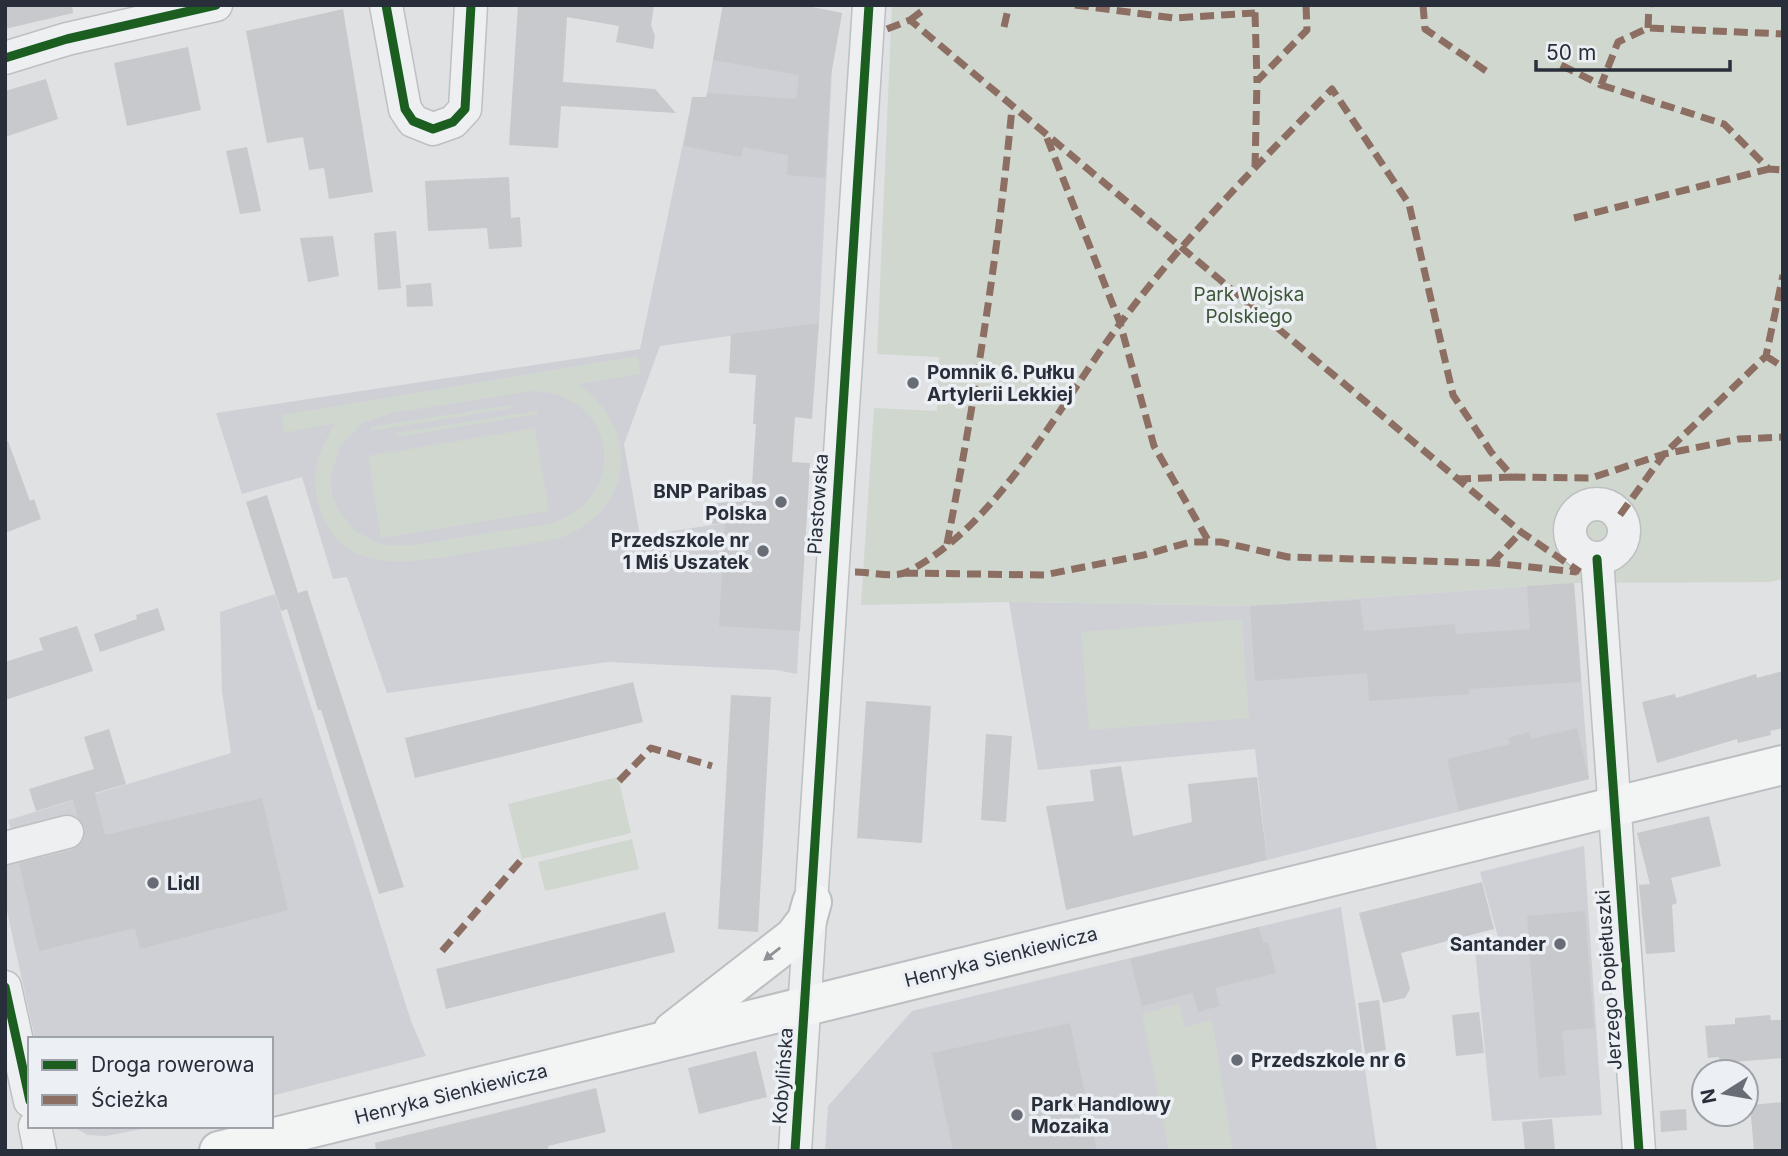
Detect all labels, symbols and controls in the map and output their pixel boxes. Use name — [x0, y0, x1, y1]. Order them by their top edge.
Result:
scale bar — [1536, 28, 1730, 72]
text: 50 m — [1546, 40, 1596, 65]
park label: Park Wojska Polskiego — [1194, 283, 1304, 328]
place label: Pomnik 6. Pułku Artylerii Lekkiej — [927, 361, 1075, 406]
marker: Pomnik 6. Pułku Artylerii Lekkiej — [905, 375, 921, 391]
street label: Piastowska — [803, 453, 833, 555]
place label: BNP Paribas Polska — [653, 480, 767, 525]
marker: BNP Paribas Polska — [773, 494, 789, 510]
place label: Przedszkole nr 1 Miś Uszatek — [611, 529, 749, 574]
marker: Przedszkole nr 1 Miś Uszatek — [755, 543, 771, 559]
place label: Lidl — [167, 872, 200, 895]
marker: Lidl — [145, 875, 161, 891]
street label: Jerzego Popiełuszki — [1591, 889, 1627, 1071]
street label: Henryka Sienkiewicza — [902, 922, 1100, 992]
place label: Santander — [1450, 933, 1546, 956]
marker: Santander — [1552, 936, 1568, 952]
one-way arrow — [763, 947, 781, 961]
street label: Kobylińska — [768, 1027, 798, 1125]
legend — [28, 1037, 273, 1128]
place label: Przedszkole nr 6 — [1251, 1049, 1406, 1072]
text: Droga rowerowa — [91, 1052, 254, 1077]
marker: Przedszkole nr 6 — [1229, 1052, 1245, 1068]
north arrow — [1690, 1058, 1760, 1128]
street label: Henryka Sienkiewicza — [352, 1059, 550, 1129]
text: Ścieżka — [91, 1086, 168, 1112]
text: N — [1696, 1087, 1721, 1105]
place label: Park Handlowy Mozaika — [1031, 1093, 1171, 1138]
marker: Park Handlowy Mozaika — [1009, 1107, 1025, 1123]

